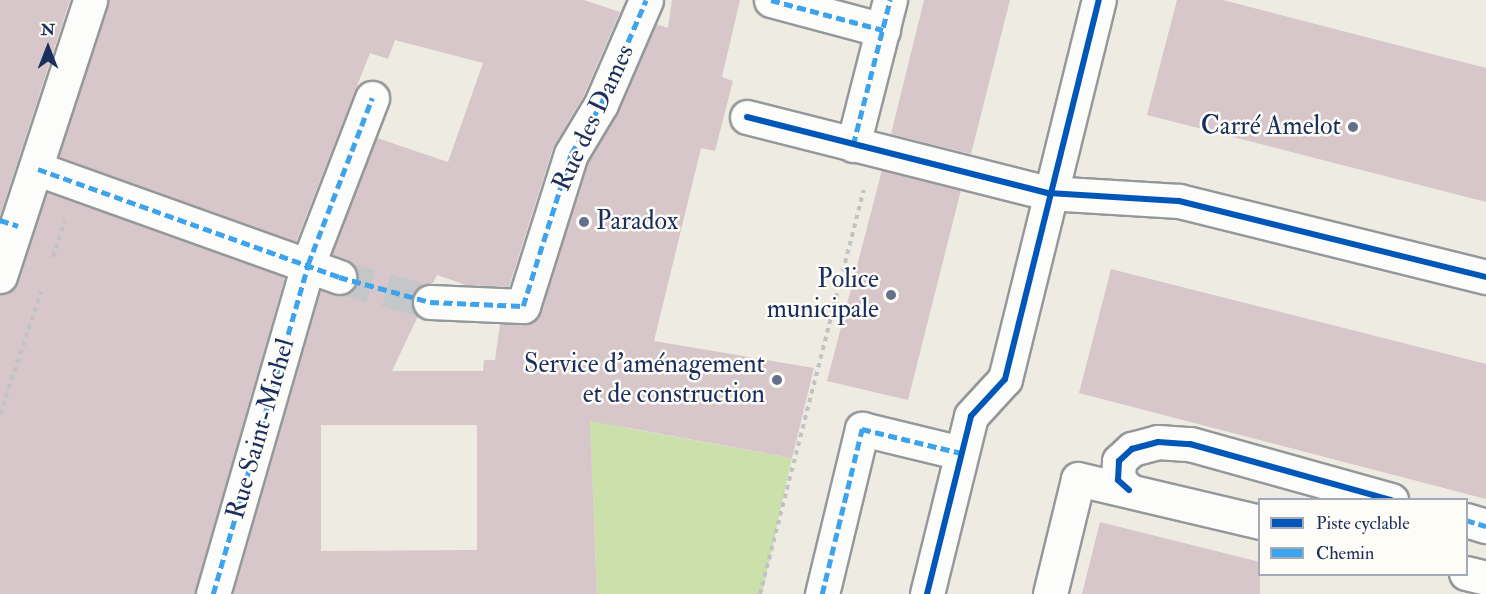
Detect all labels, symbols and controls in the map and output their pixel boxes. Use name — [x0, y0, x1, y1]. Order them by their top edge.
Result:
north arrow — [18, 18, 78, 78]
text: N — [41, 20, 55, 40]
street label: Rue des Dames — [546, 40, 642, 196]
place label: Carré Amelot — [1201, 111, 1341, 143]
marker: Carré Amelot — [1346, 120, 1360, 134]
place label: Paradox — [596, 206, 678, 238]
marker: Paradox — [577, 215, 591, 229]
place label: Police municipale — [767, 264, 879, 326]
marker: Police municipale — [884, 288, 898, 302]
street label: Rue Saint-Michel — [220, 335, 302, 523]
place label: Service d'aménagement et de construction — [524, 349, 765, 410]
marker: Service d'aménagement et de construction — [770, 373, 784, 387]
legend — [1258, 498, 1468, 576]
text: Piste cyclable — [1316, 512, 1410, 535]
text: Chemin — [1316, 542, 1374, 565]

